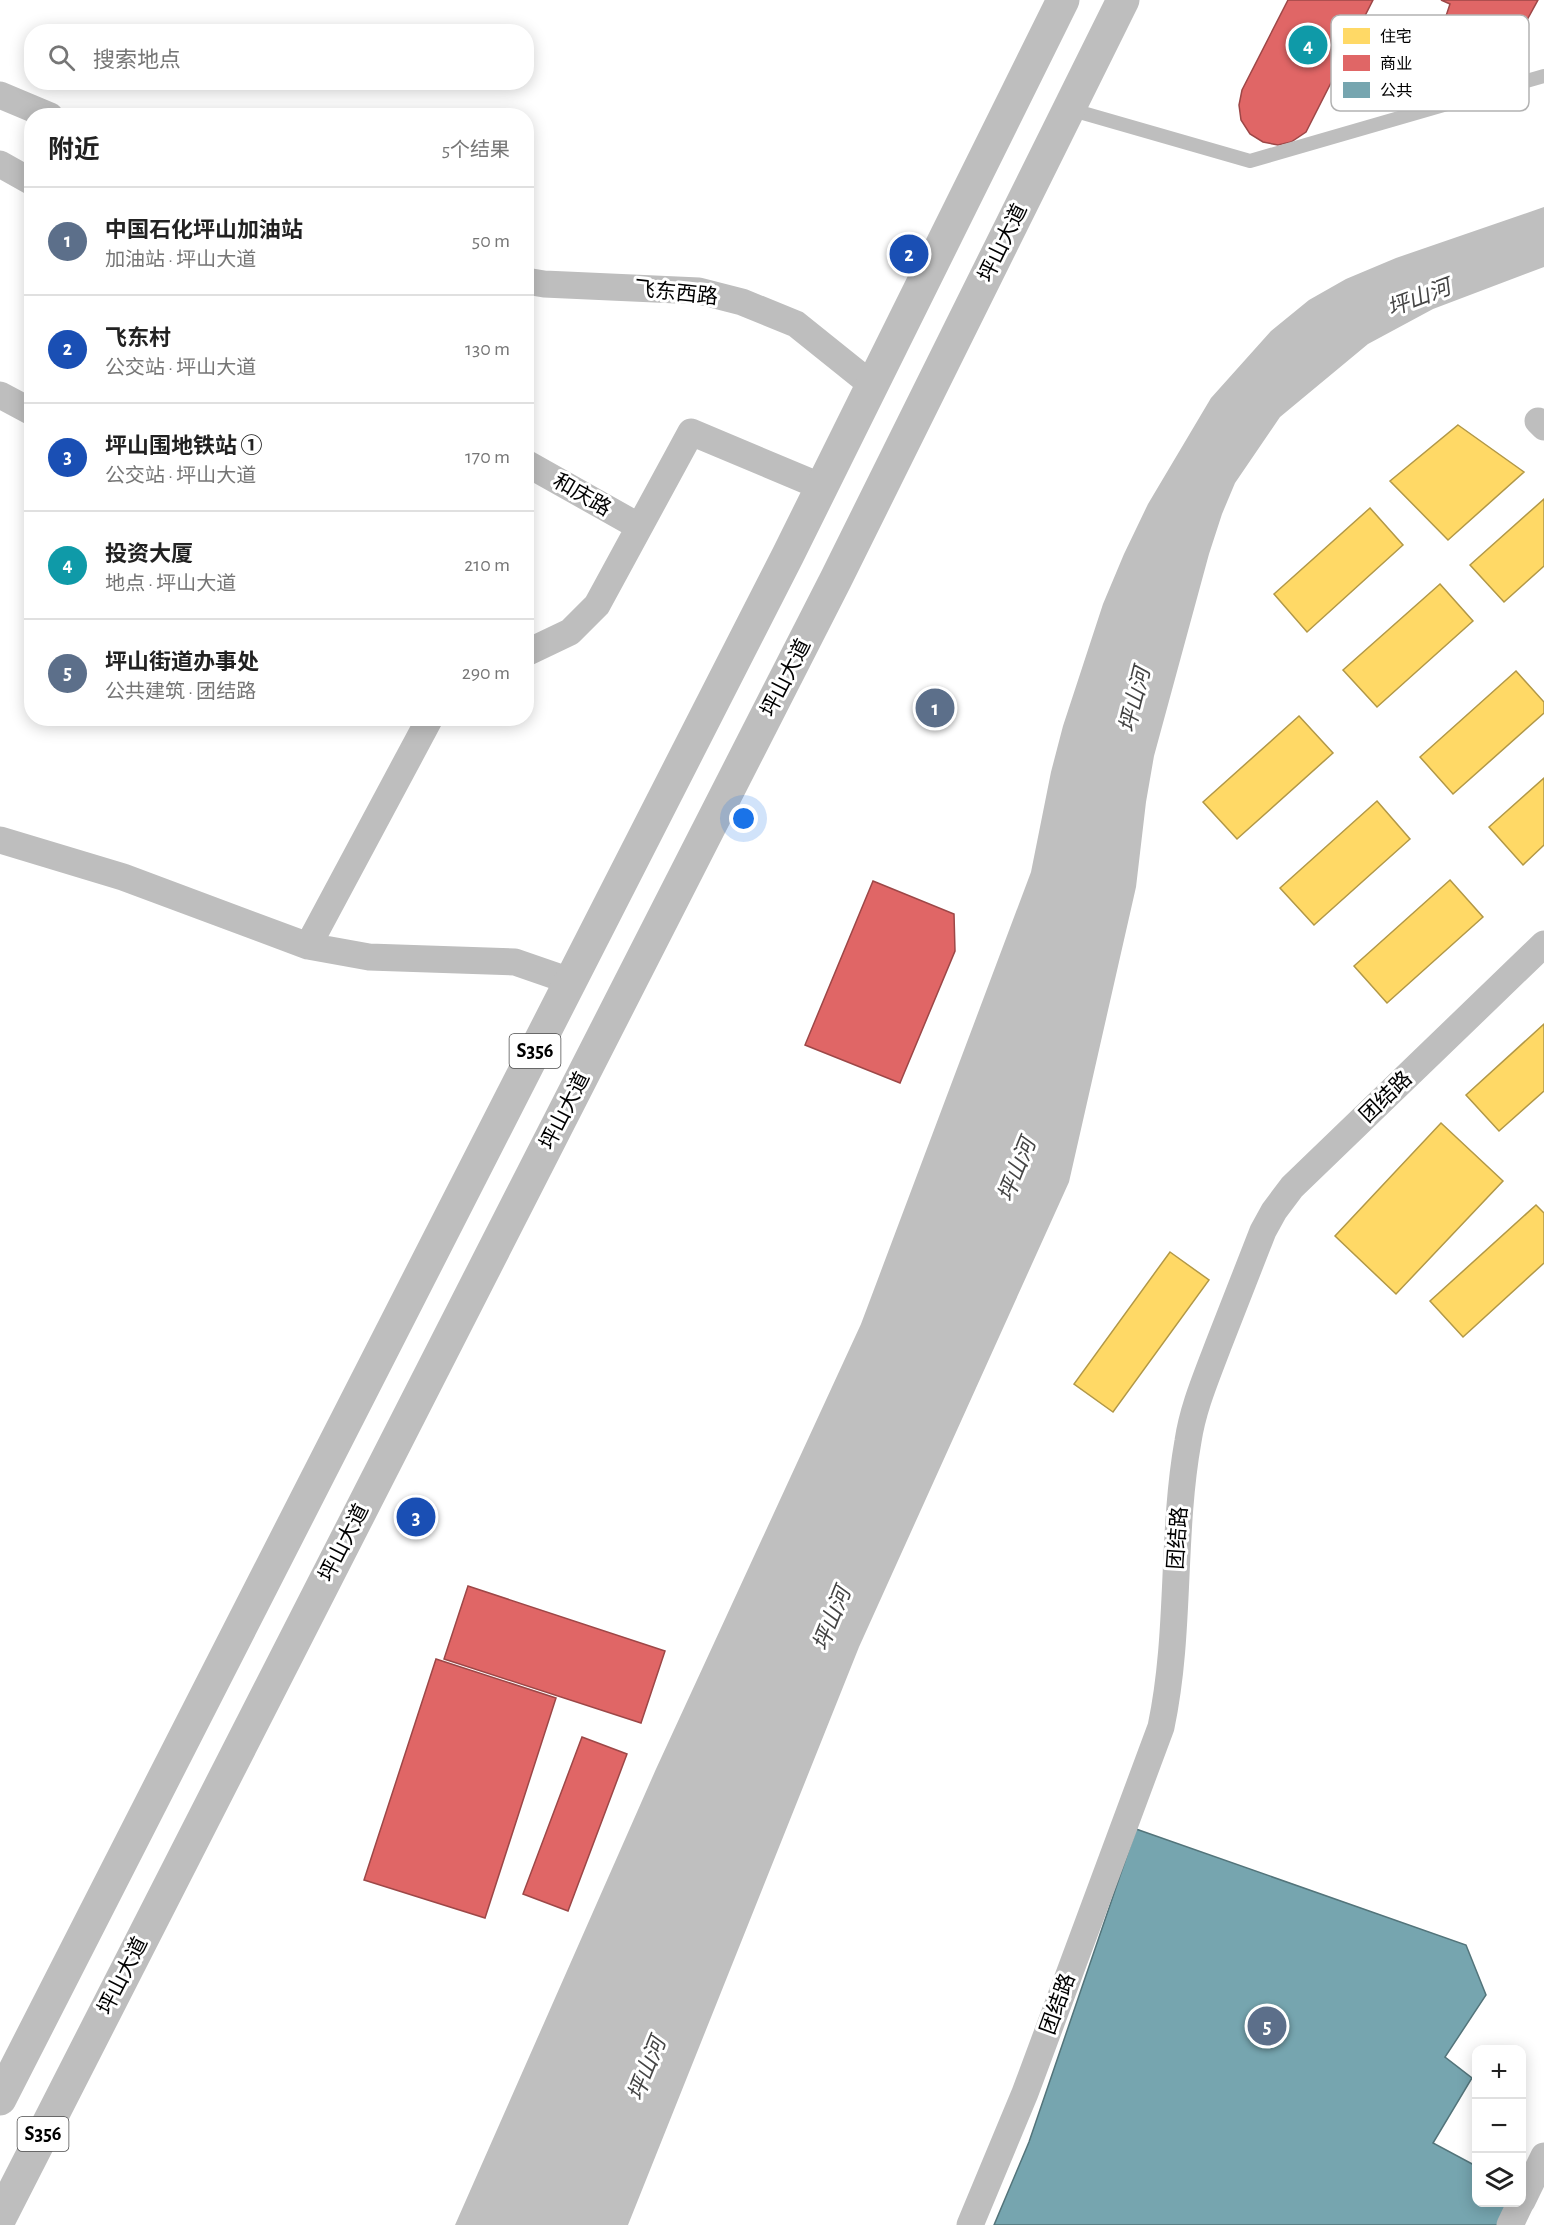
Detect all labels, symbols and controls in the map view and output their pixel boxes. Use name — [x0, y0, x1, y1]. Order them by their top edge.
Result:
legend — [1331, 15, 1529, 111]
pin: 4 — [1288, 22, 1328, 68]
search box — [24, 24, 534, 90]
text: 住宅 — [1380, 28, 1412, 45]
icon: search — [45, 41, 78, 74]
text: 搜索地点 — [93, 49, 181, 71]
text: 商业 — [1380, 55, 1412, 72]
text: 公共 — [1380, 82, 1412, 99]
text: 附近 — [48, 137, 100, 163]
text: 5个结果 — [442, 140, 510, 160]
street label: 坪山大道 — [974, 200, 1031, 285]
text: 中国石化坪山加油站 — [105, 219, 303, 241]
text: 1 — [64, 231, 71, 251]
text: 50 m — [472, 231, 510, 251]
pin: 2 — [890, 232, 928, 276]
text: 加油站 · 坪山大道 — [105, 250, 256, 270]
water label: 坪山河 — [1384, 274, 1457, 320]
street label: 飞东西路 — [633, 277, 719, 308]
text: 飞东村 — [105, 327, 171, 349]
text: 2 — [63, 339, 72, 359]
text: 130 m — [465, 339, 510, 359]
text: 公交站 · 坪山大道 — [105, 358, 256, 378]
text: 坪山围地铁站 ① — [105, 435, 262, 457]
text: 3 — [63, 447, 72, 467]
text: 170 m — [465, 447, 510, 467]
text: 公交站 · 坪山大道 — [105, 466, 256, 486]
street label: 和庆路 — [549, 469, 615, 520]
text: 投资大厦 — [105, 543, 193, 565]
text: 4 — [62, 555, 73, 575]
text: 210 m — [464, 555, 510, 575]
text: 地点 · 坪山大道 — [105, 574, 236, 594]
street label: 坪山大道 — [757, 635, 814, 720]
text: 坪山街道办事处 — [105, 651, 259, 673]
water label: 坪山河 — [1115, 661, 1155, 735]
text: 5 — [63, 663, 72, 683]
text: 290 m — [462, 663, 510, 683]
text: 公共建筑 · 团结路 — [105, 682, 256, 702]
pin: 1 — [916, 686, 954, 730]
your location — [729, 804, 758, 833]
road number: S356 — [510, 1034, 560, 1068]
street label: 团结路 — [1355, 1067, 1416, 1126]
street label: 坪山大道 — [536, 1068, 593, 1153]
water label: 坪山河 — [994, 1131, 1041, 1205]
pin: 3 — [396, 1494, 436, 1540]
street label: 坪山大道 — [315, 1500, 372, 1585]
street label: 团结路 — [1164, 1506, 1191, 1570]
water label: 坪山河 — [809, 1580, 856, 1654]
street label: 坪山大道 — [94, 1933, 151, 2018]
street label: 团结路 — [1036, 1970, 1079, 2037]
pin: 5 — [1248, 2004, 1286, 2048]
water label: 坪山河 — [624, 2030, 671, 2104]
map controls — [1472, 2045, 1526, 2207]
button: + — [1472, 2045, 1526, 2099]
button: − — [1472, 2099, 1526, 2153]
road number: S356 — [18, 2117, 68, 2151]
button: layers — [1472, 2153, 1526, 2207]

